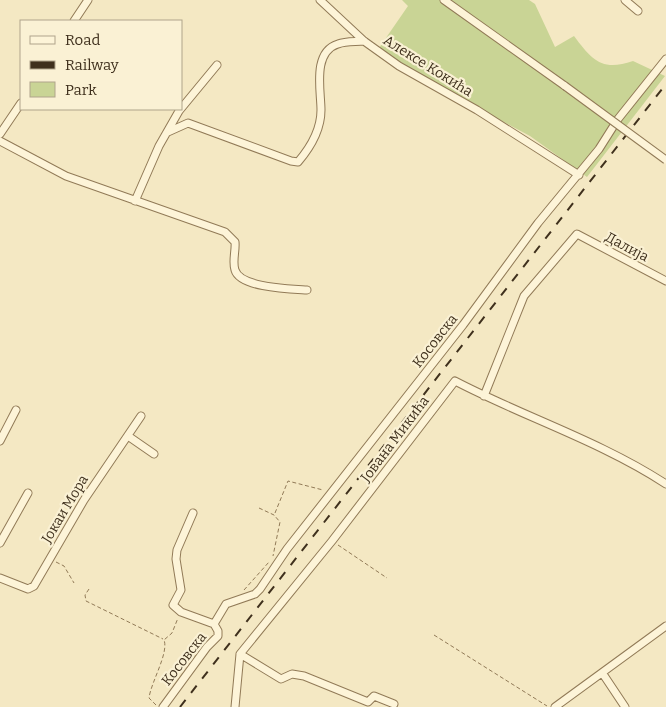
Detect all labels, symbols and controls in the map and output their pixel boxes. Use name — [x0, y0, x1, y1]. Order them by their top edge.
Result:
legend — [20, 20, 182, 110]
text: Road — [65, 31, 100, 49]
street label: Алексе Кокића — [380, 32, 476, 100]
text: Railway — [65, 56, 119, 74]
text: Park — [65, 81, 97, 99]
street label: Далија — [602, 229, 652, 266]
street label: Косовска — [409, 311, 461, 371]
street label: Јована Микића — [357, 392, 433, 486]
street label: Јокаи Мора — [38, 472, 92, 547]
street label: Косовска — [158, 629, 210, 689]

